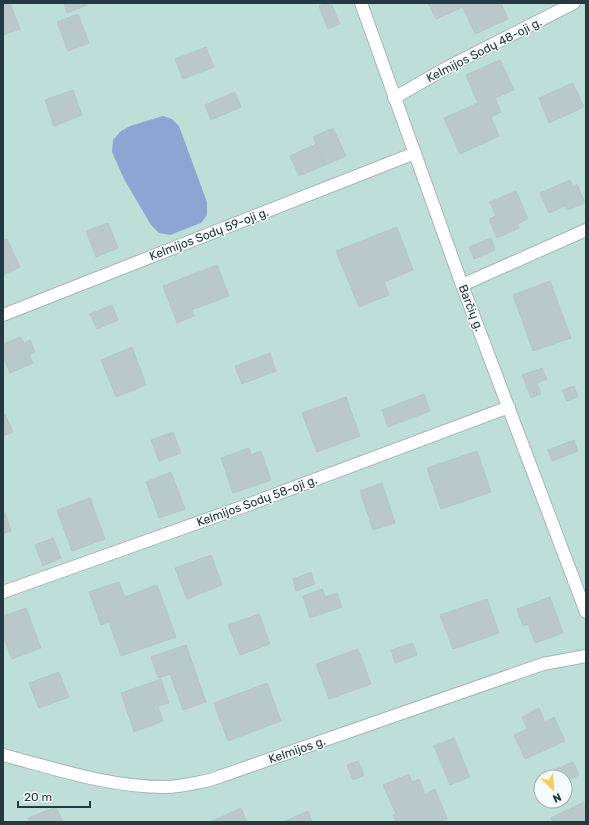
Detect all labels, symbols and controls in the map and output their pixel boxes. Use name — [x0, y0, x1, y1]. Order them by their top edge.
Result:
street label: Kelmijos Sodų 48-oji g. — [424, 15, 544, 85]
street label: Kelmijos Sodų 59-oji g. — [147, 205, 271, 263]
street label: Barčių g. — [456, 283, 486, 333]
street label: Kelmijos Sodų 58-oji g. — [195, 473, 319, 529]
street label: Kelmijos g. — [267, 734, 327, 766]
north arrow — [533, 769, 573, 809]
scale bar — [18, 783, 90, 809]
text: 20 m — [24, 790, 52, 804]
text: N — [551, 790, 563, 805]

